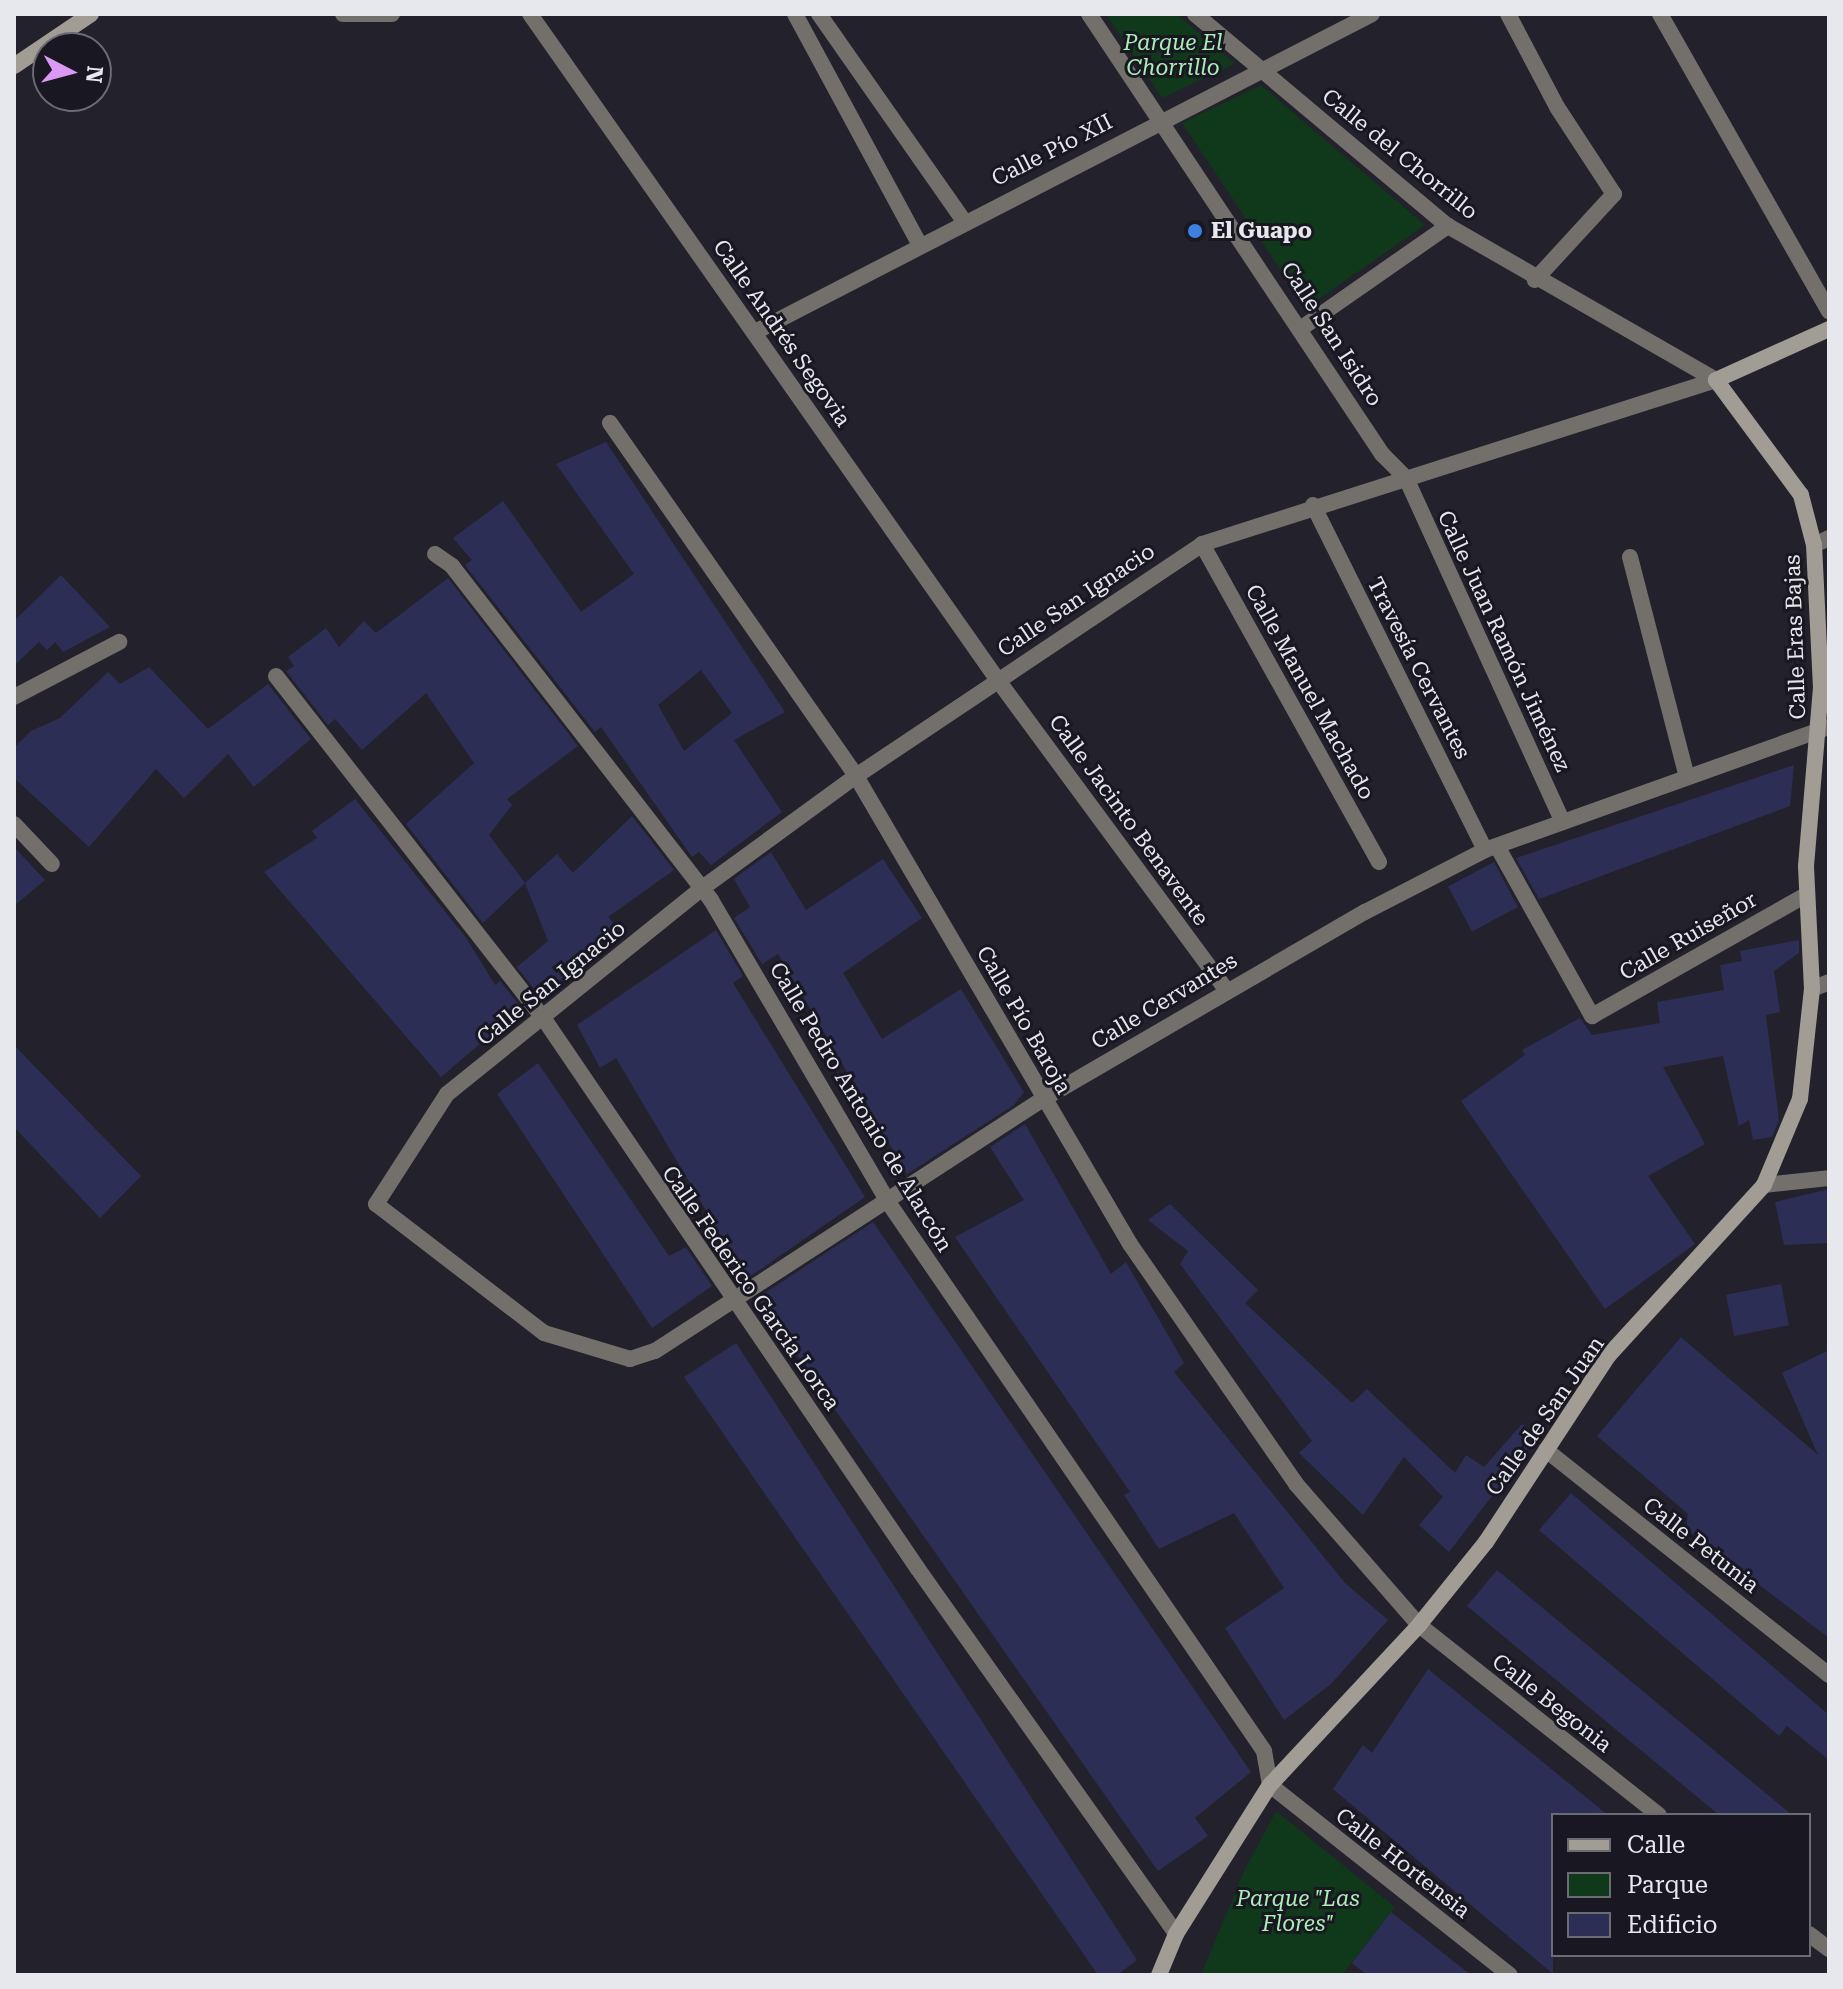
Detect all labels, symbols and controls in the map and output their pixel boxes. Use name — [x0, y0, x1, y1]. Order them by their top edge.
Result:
park label: Parque El Chorrillo — [1123, 29, 1223, 80]
north arrow — [32, 32, 112, 112]
text: N — [81, 65, 108, 84]
street label: Calle del Chorrillo — [1317, 83, 1483, 225]
street label: Calle Pío XII — [987, 108, 1117, 192]
place label: El Guapo — [1211, 218, 1312, 244]
marker: El Guapo — [1186, 222, 1204, 240]
street label: Calle Andrés Segovia — [707, 234, 857, 432]
street label: Calle San Isidro — [1276, 257, 1388, 411]
street label: Calle Juan Ramón Jiménez — [1432, 506, 1576, 776]
street label: Calle San Ignacio — [992, 538, 1160, 662]
street label: Calle Eras Bajas — [1779, 554, 1811, 720]
street label: Travesía Cervantes — [1362, 573, 1476, 763]
street label: Calle Manuel Machado — [1240, 580, 1380, 804]
street label: Calle Jacinto Benavente — [1044, 709, 1214, 931]
street label: Calle Ruiseñor — [1615, 886, 1761, 986]
street label: Calle San Ignacio — [471, 915, 631, 1051]
street label: Calle Pío Baroja — [971, 941, 1077, 1099]
street label: Calle Cervantes — [1086, 947, 1242, 1055]
street label: Calle Pedro Antonio de Alarcón — [764, 957, 958, 1257]
street label: Calle Federico García Lorca — [656, 1161, 846, 1415]
street label: Calle de San Juan — [1480, 1331, 1610, 1501]
street label: Calle Petunia — [1638, 1492, 1764, 1598]
street label: Calle Begonia — [1487, 1648, 1617, 1758]
street label: Calle Hortensia — [1330, 1802, 1476, 1924]
legend — [1551, 1813, 1811, 1957]
text: Calle — [1627, 1831, 1685, 1859]
text: Parque — [1627, 1871, 1708, 1899]
park label: Parque "Las Flores" — [1236, 1885, 1360, 1936]
text: Edificio — [1627, 1911, 1718, 1939]

